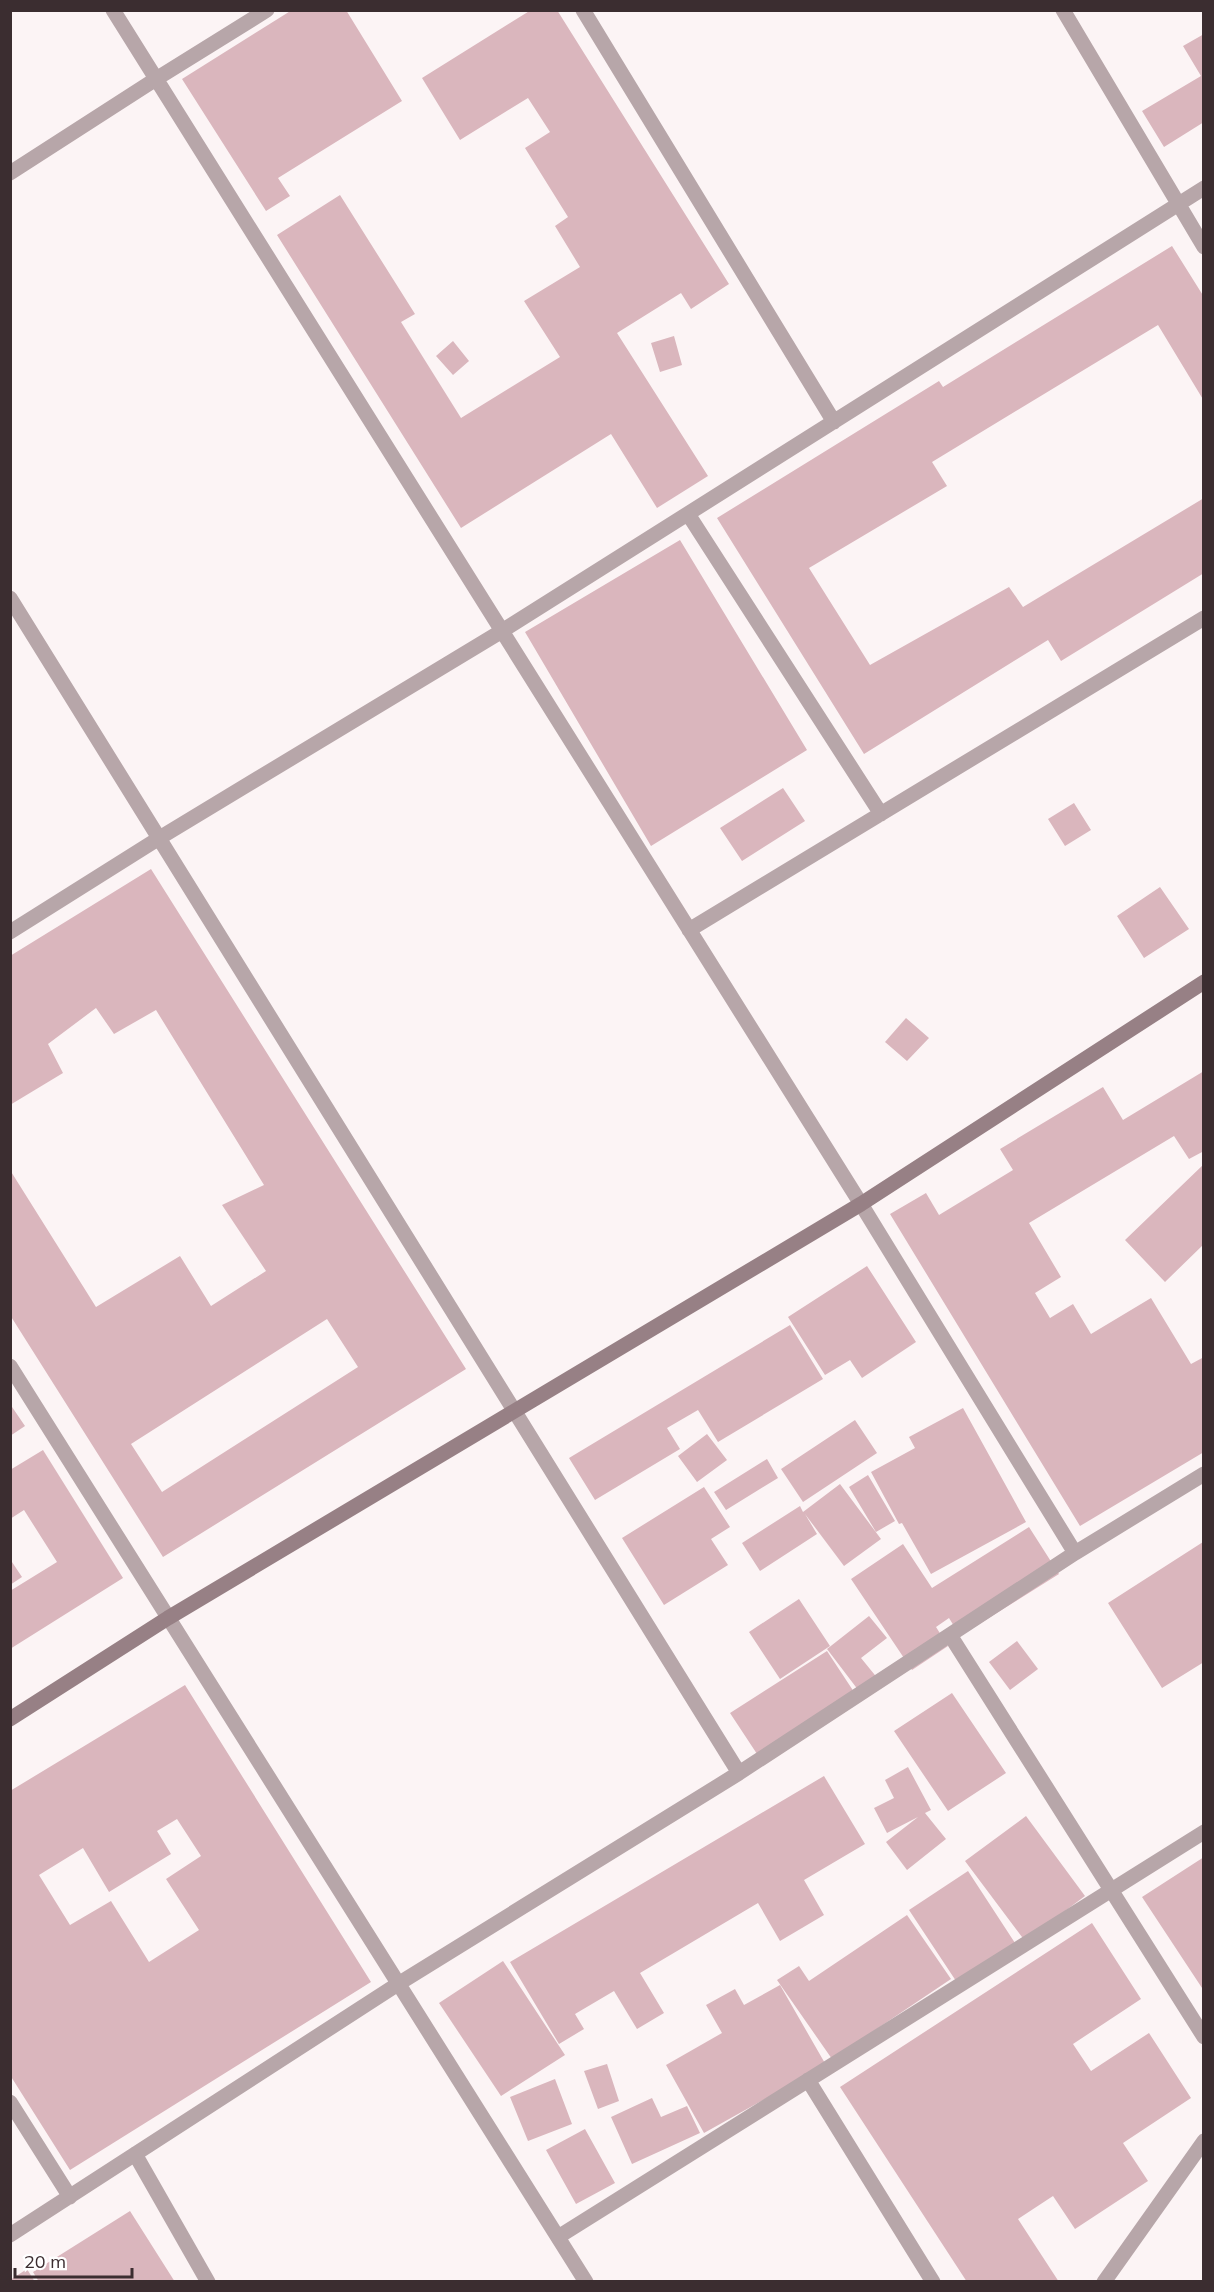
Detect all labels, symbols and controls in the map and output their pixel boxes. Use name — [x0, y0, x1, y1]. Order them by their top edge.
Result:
scale bar — [15, 2241, 132, 2279]
text: 20 m — [24, 2250, 66, 2273]

